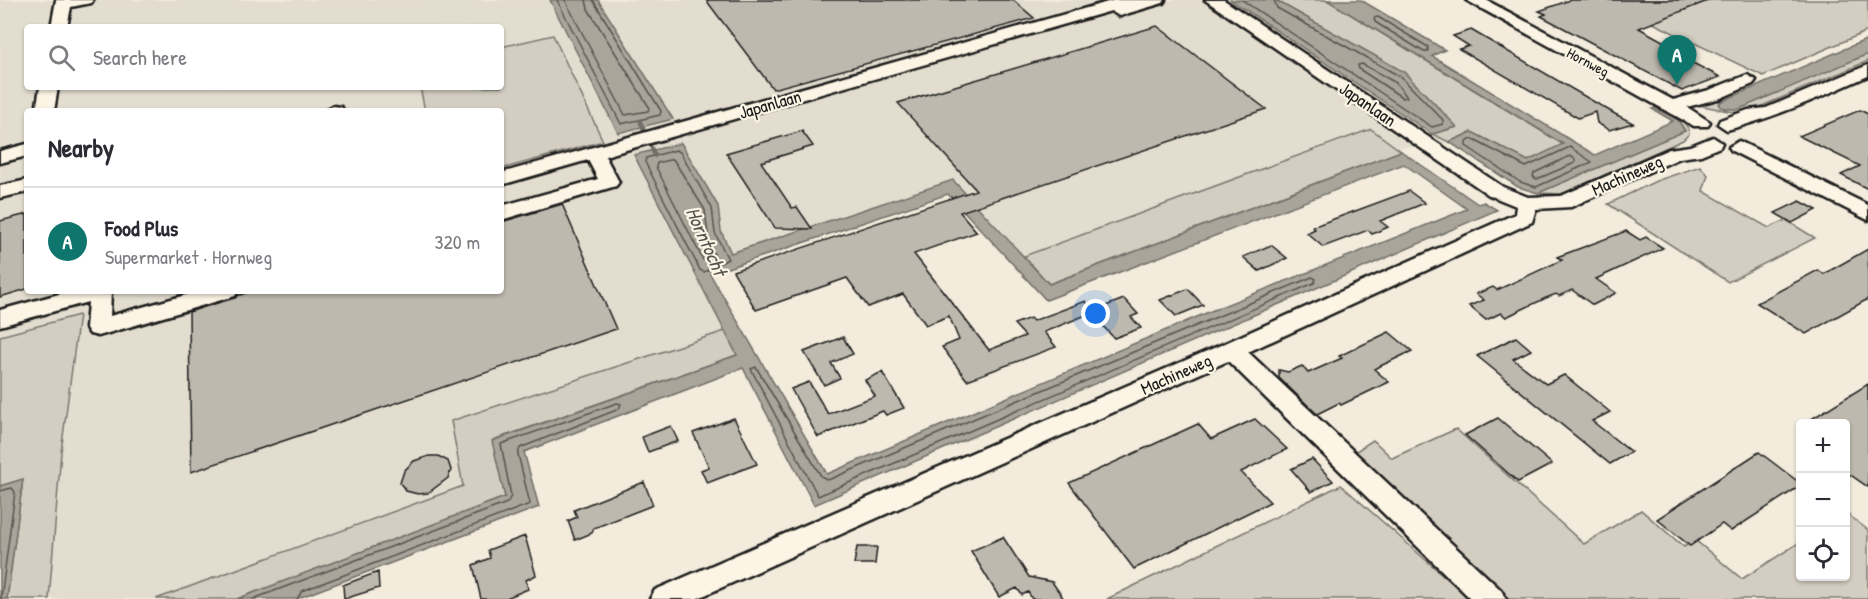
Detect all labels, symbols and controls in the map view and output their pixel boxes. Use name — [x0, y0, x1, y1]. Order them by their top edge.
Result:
search box — [24, 24, 504, 90]
pin: A — [1658, 36, 1696, 85]
icon: search — [45, 41, 78, 74]
text: Search here — [93, 42, 187, 72]
street label: Hornweg — [1563, 42, 1613, 82]
street label: Japanlaan — [1335, 76, 1401, 132]
street label: Japanlaan — [736, 83, 804, 125]
text: Nearby — [48, 130, 114, 165]
street label: Machineweg — [1588, 148, 1666, 202]
water label: Horntocht — [680, 203, 735, 282]
text: Food Plus — [105, 213, 178, 243]
text: A — [63, 228, 72, 255]
text: 320 m — [435, 228, 480, 255]
text: Supermarket · Hornweg — [105, 243, 272, 270]
your location — [1081, 299, 1110, 328]
street label: Machineweg — [1137, 347, 1215, 401]
map controls — [1796, 419, 1850, 581]
button: + — [1796, 419, 1850, 473]
button: − — [1796, 473, 1850, 527]
button: locate — [1796, 527, 1850, 581]

